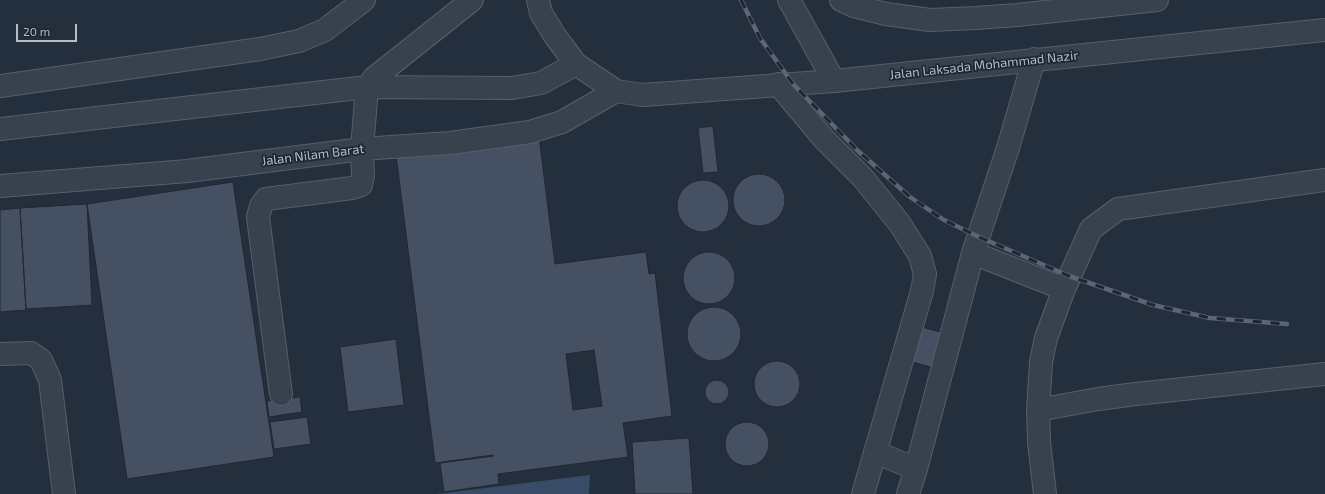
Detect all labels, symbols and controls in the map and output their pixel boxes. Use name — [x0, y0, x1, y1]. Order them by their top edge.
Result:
scale bar — [18, 16, 79, 42]
text: 20 m — [23, 24, 50, 38]
street label: Jalan Laksada Mohammad Nazir — [889, 47, 1079, 83]
street label: Jalan Nilam Barat — [261, 141, 365, 169]

